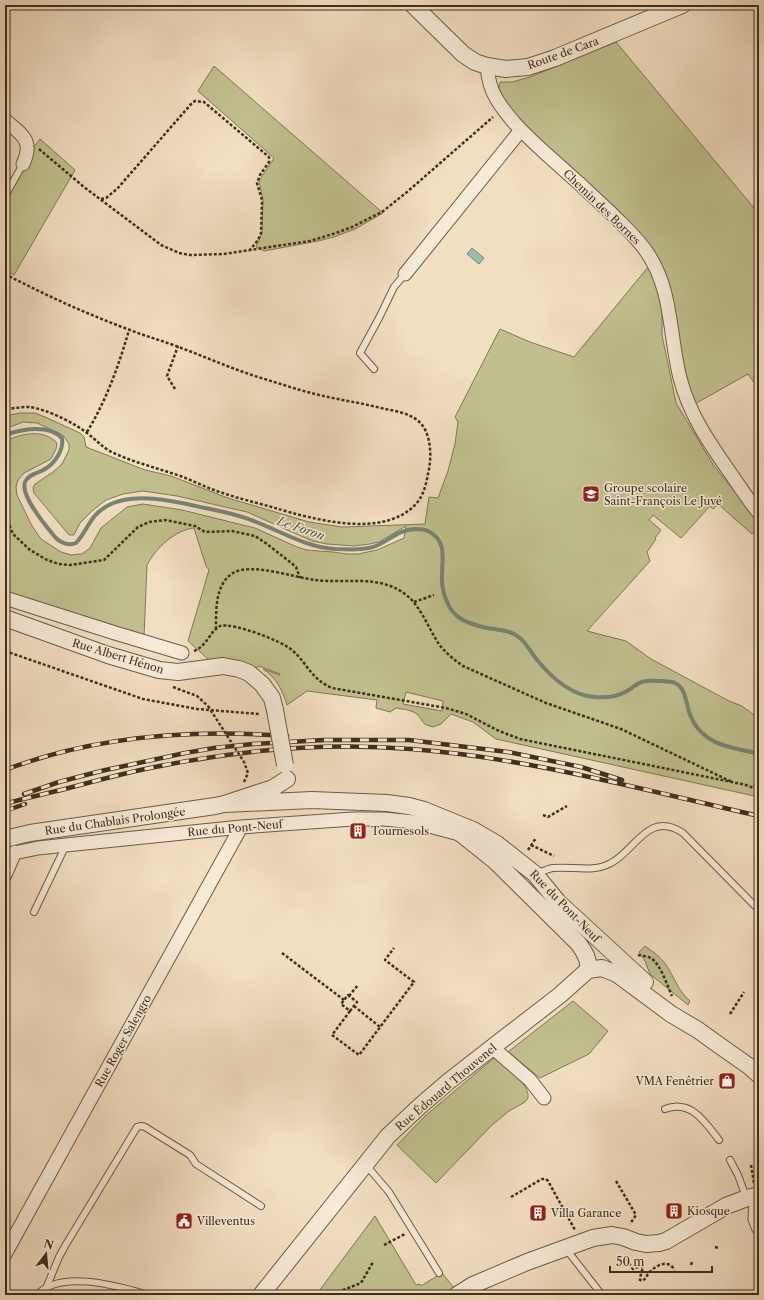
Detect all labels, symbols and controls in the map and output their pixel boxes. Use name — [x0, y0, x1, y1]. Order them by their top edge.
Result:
street label: Route de Cara — [525, 34, 601, 72]
street label: Chemin des Bornes — [560, 166, 644, 248]
place label: Groupe scolaire Saint-François Le Juvé — [604, 481, 722, 508]
school or university icon: Groupe scolaire Saint-François Le Juvé — [581, 484, 601, 504]
water label: Le Foron — [274, 513, 327, 543]
street label: Rue Albert Hénon — [71, 635, 166, 677]
street label: Rue du Chablais Prolongée — [44, 804, 186, 838]
street label: Rue du Pont-Neuf — [187, 817, 285, 839]
building icon: Tournesols — [348, 821, 368, 841]
place label: Tournesols — [371, 824, 429, 838]
street label: Rue du Pont-Neuf — [527, 867, 605, 947]
street label: Rue Roger Salengro — [92, 992, 154, 1090]
street label: Rue Édouard Thouvenel — [392, 1040, 500, 1134]
shop icon: VMA Fenêtrier — [717, 1071, 737, 1091]
place label: VMA Fenêtrier — [635, 1074, 714, 1088]
building icon: Kiosque — [664, 1201, 684, 1221]
building icon: Villa Garance — [528, 1203, 548, 1223]
place label: Kiosque — [687, 1204, 730, 1218]
place label: Villa Garance — [550, 1206, 621, 1220]
public building icon: Villeventus — [174, 1211, 194, 1231]
place label: Villeventus — [196, 1214, 255, 1228]
north arrow — [26, 1234, 66, 1274]
text: N — [42, 1236, 56, 1253]
scale bar — [610, 1248, 712, 1274]
text: 50 m — [616, 1254, 645, 1269]

